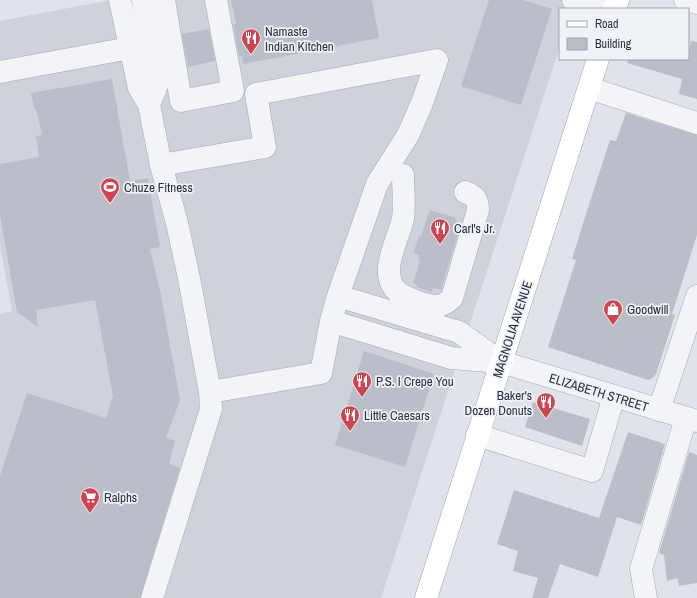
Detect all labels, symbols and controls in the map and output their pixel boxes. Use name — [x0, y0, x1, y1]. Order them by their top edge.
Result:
legend — [559, 8, 689, 60]
text: Road — [595, 16, 619, 32]
place label: Namaste Indian Kitchen — [265, 23, 334, 55]
restaurant icon: Namaste Indian Kitchen — [240, 27, 262, 55]
text: Building — [595, 36, 632, 52]
sports icon: Chuze Fitness — [99, 176, 121, 204]
place label: Chuze Fitness — [124, 179, 193, 196]
restaurant icon: Carl's Jr. — [429, 217, 451, 245]
place label: Carl's Jr. — [454, 220, 495, 237]
street label: MAGNOLIA AVENUE — [489, 278, 536, 380]
shop icon: Goodwill — [602, 298, 624, 326]
place label: Goodwill — [627, 301, 668, 318]
street label: ELIZABETH STREET — [547, 369, 651, 416]
restaurant icon: P.S. I Crepe You — [351, 370, 373, 398]
place label: P.S. I Crepe You — [376, 373, 454, 390]
place label: Baker's Dozen Donuts — [464, 387, 532, 419]
restaurant icon: Baker's Dozen Donuts — [535, 391, 557, 419]
restaurant icon: Little Caesars — [339, 404, 361, 432]
place label: Little Caesars — [364, 407, 430, 424]
supermarket icon: Ralphs — [79, 486, 101, 514]
place label: Ralphs — [104, 489, 137, 506]

